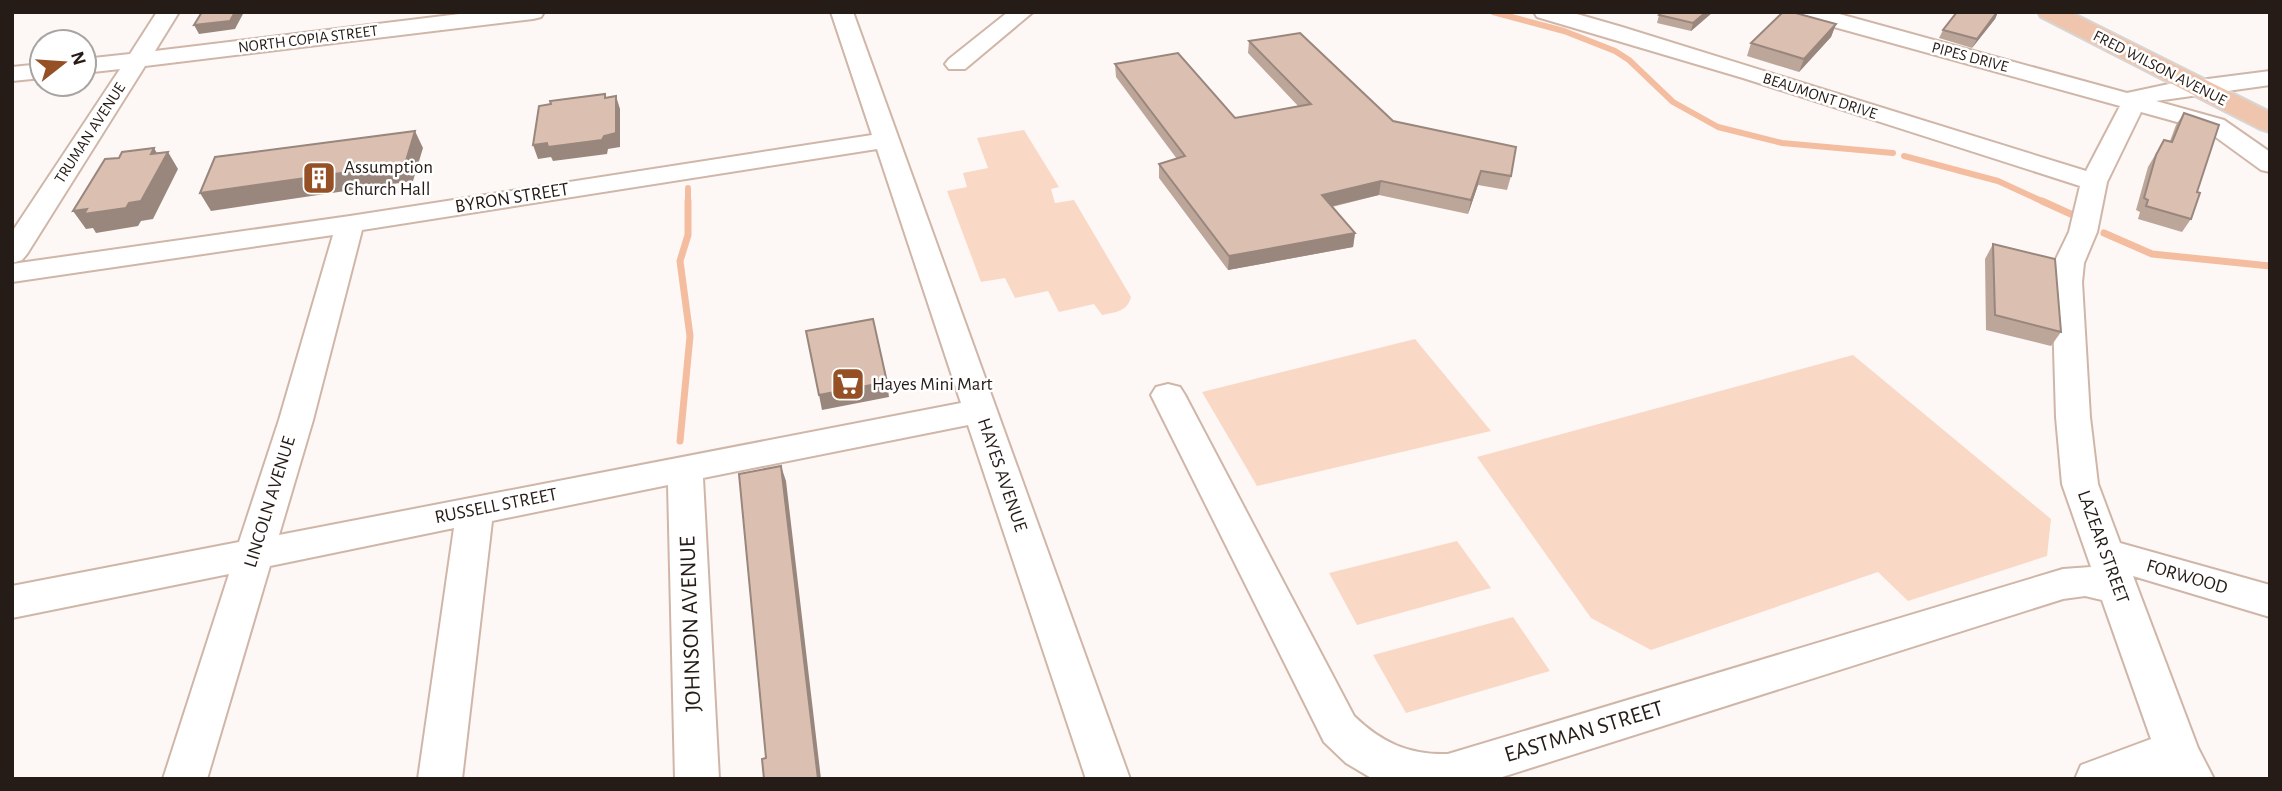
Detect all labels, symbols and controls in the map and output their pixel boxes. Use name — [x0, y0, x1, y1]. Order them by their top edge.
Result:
street label: NORTH COPIA STREET — [237, 22, 379, 56]
street label: FRED WILSON AVENUE — [2091, 27, 2230, 109]
north arrow — [28, 28, 98, 98]
street label: PIPES DRIVE — [1930, 39, 2010, 75]
text: N — [67, 49, 89, 68]
street label: BEAUMONT DRIVE — [1761, 70, 1879, 122]
street label: TRUMAN AVENUE — [52, 80, 128, 186]
place label: Assumption Church Hall — [344, 158, 433, 199]
building icon: Assumption Church Hall — [300, 159, 338, 197]
street label: BYRON STREET — [454, 180, 570, 216]
supermarket icon: Hayes Mini Mart — [829, 365, 867, 403]
place label: Hayes Mini Mart — [872, 375, 993, 394]
street label: HAYES AVENUE — [974, 416, 1030, 534]
street label: LINCOLN AVENUE — [241, 434, 299, 570]
street label: RUSSELL STREET — [433, 485, 559, 527]
street label: LAZEAR STREET — [2074, 488, 2132, 606]
street label: JOHNSON AVENUE — [676, 536, 706, 712]
street label: FORWOOD — [2144, 556, 2230, 598]
street label: EASTMAN STREET — [1502, 697, 1666, 767]

